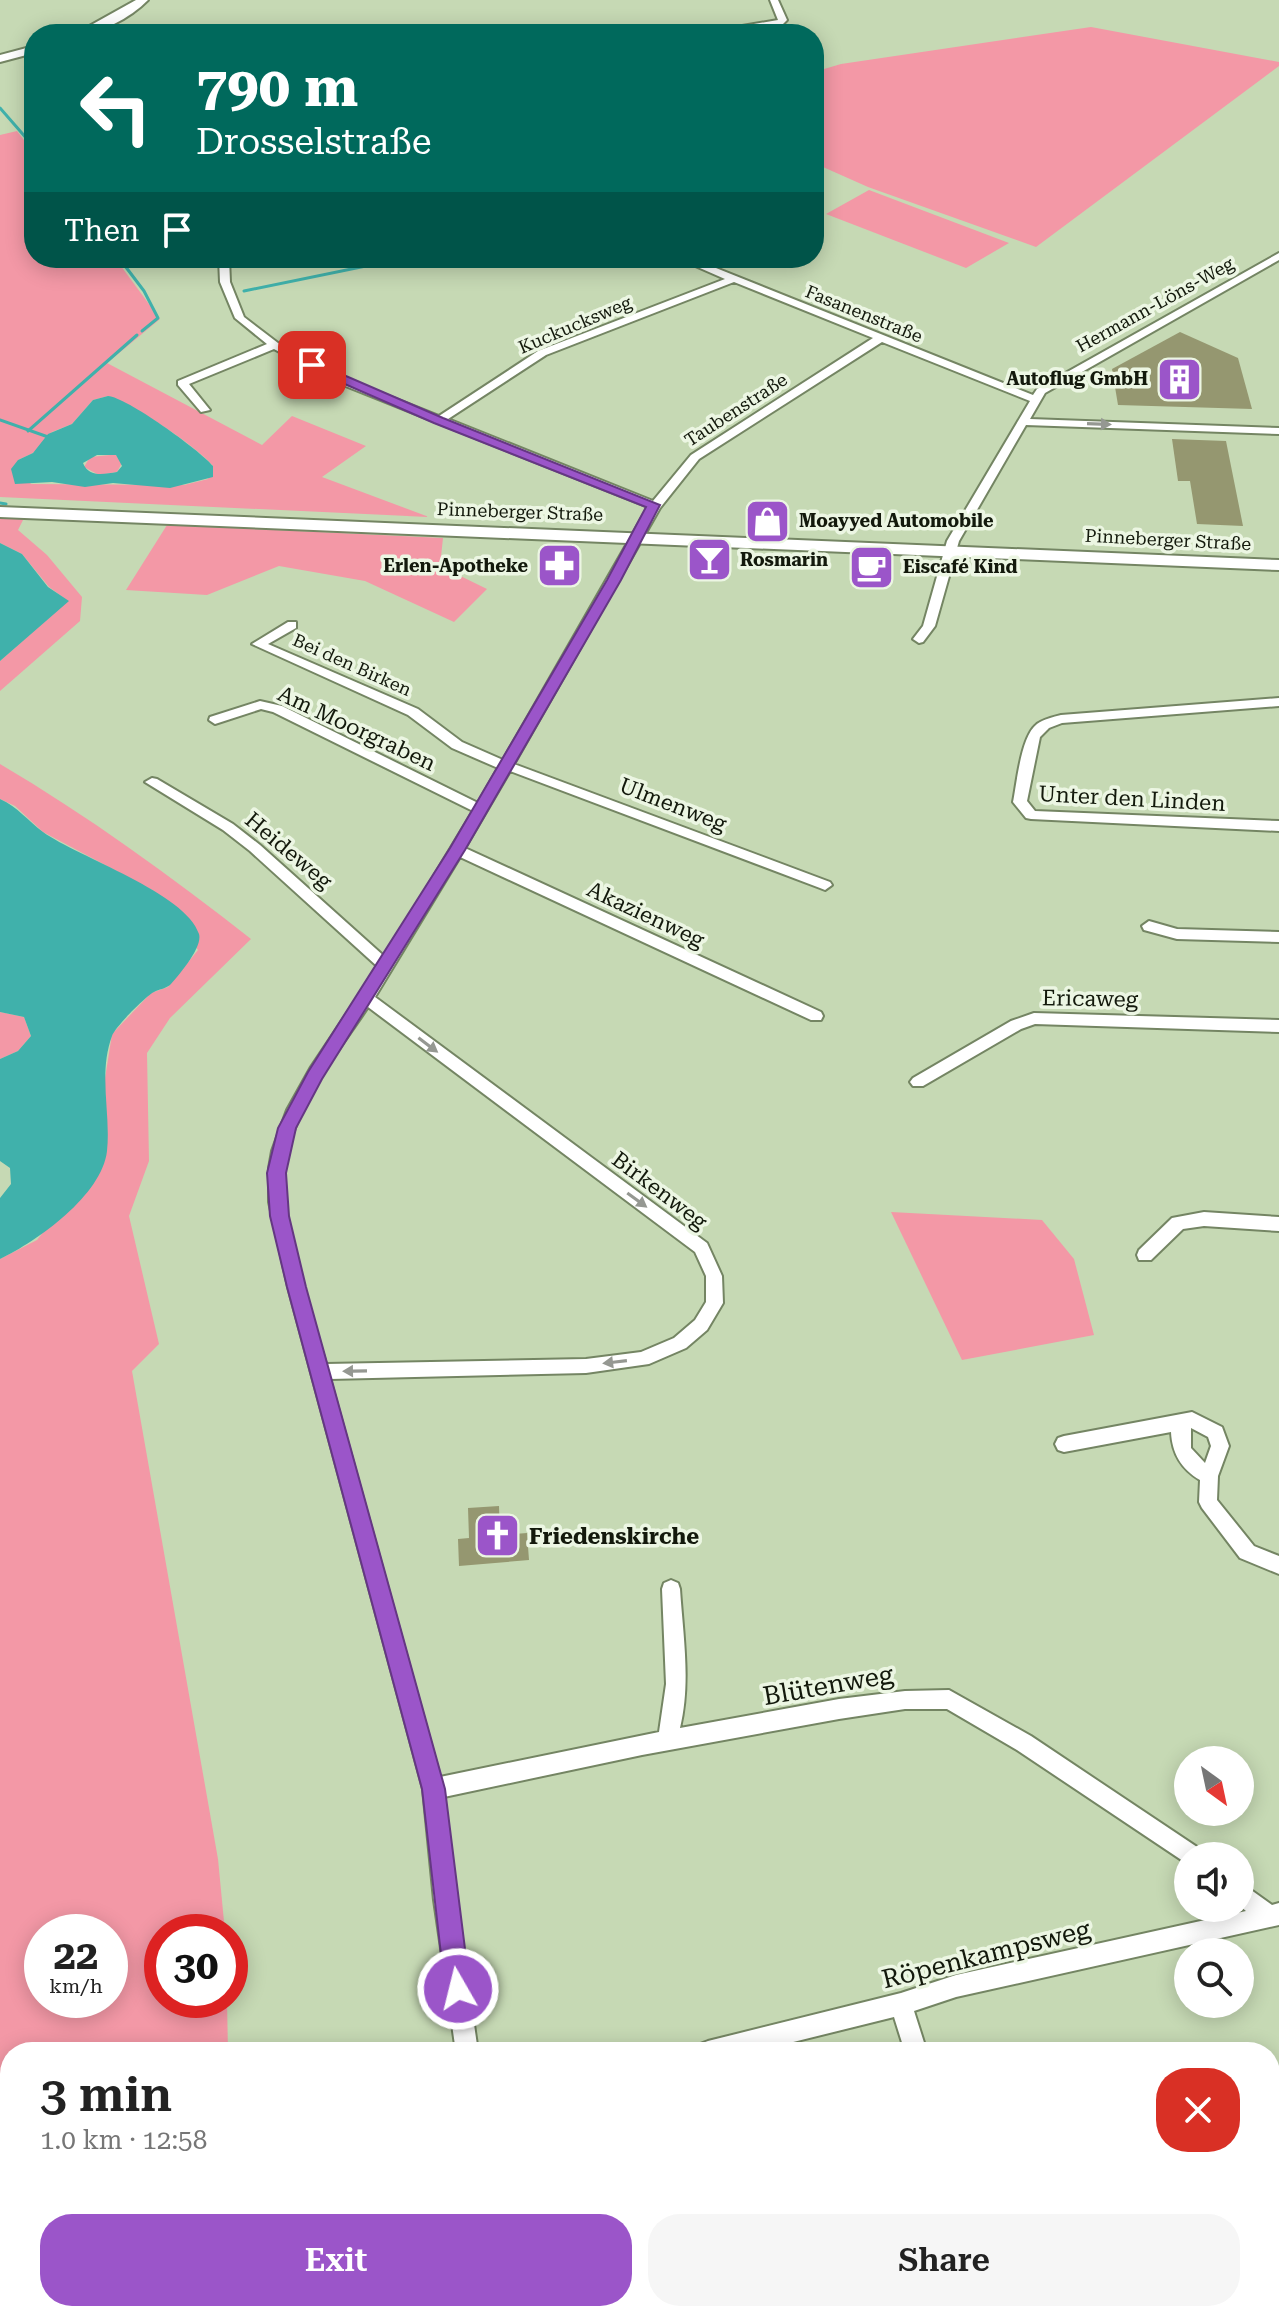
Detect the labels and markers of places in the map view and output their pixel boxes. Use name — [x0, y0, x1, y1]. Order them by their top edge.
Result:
pin — [278, 331, 346, 399]
building icon: Autoflug GmbH — [1155, 355, 1203, 403]
place label: Autoflug GmbH — [1006, 368, 1148, 389]
shop icon: Moayyed Automobile — [744, 497, 792, 545]
place label: Moayyed Automobile — [799, 510, 994, 531]
bar icon: Rosmarin — [685, 536, 733, 584]
pharmacy icon: Erlen-Apotheke — [535, 542, 583, 590]
cafe icon: Eiscafé Kind — [848, 543, 896, 591]
place label: Rosmarin — [740, 549, 828, 570]
place label: Erlen-Apotheke — [383, 555, 528, 576]
place label: Eiscafé Kind — [903, 556, 1018, 577]
church icon: Friedenskirche — [474, 1512, 522, 1560]
place label: Friedenskirche — [529, 1524, 699, 1549]

